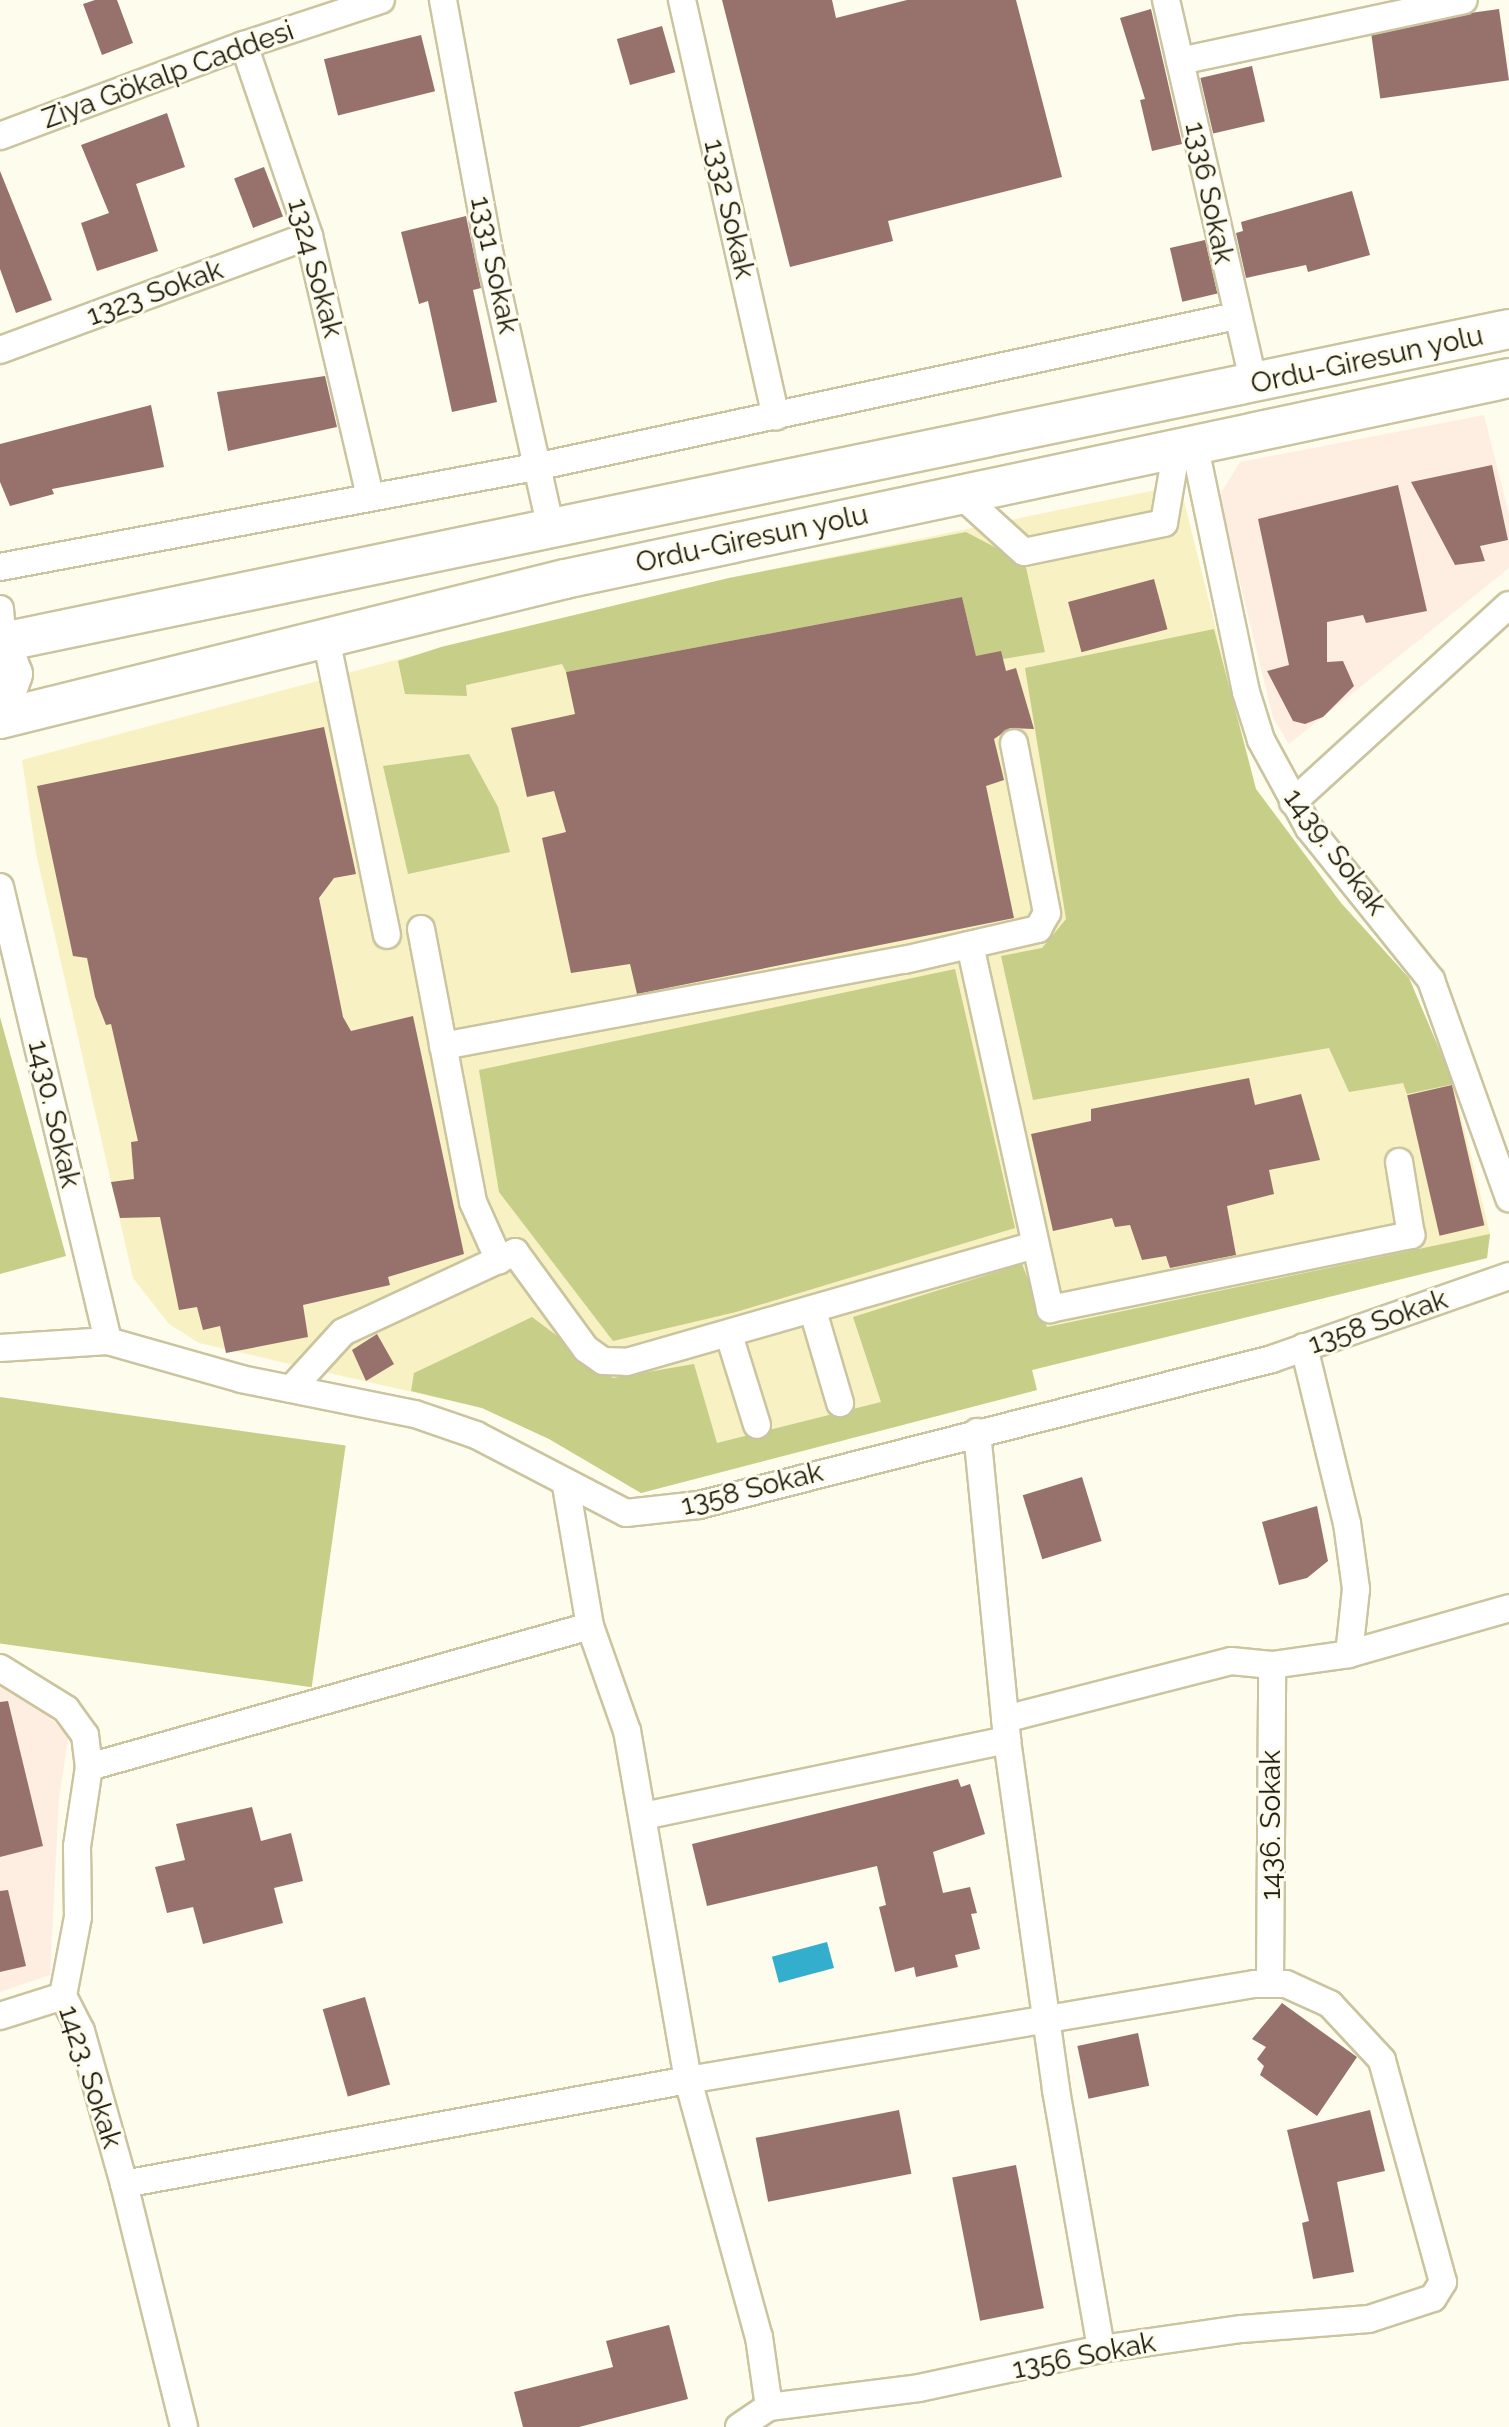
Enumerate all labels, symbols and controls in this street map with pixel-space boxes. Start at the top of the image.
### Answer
street label: Ziya Gökalp Caddesi [38,14,298,136]
street label: 1336 Sokak [1178,119,1240,267]
street label: 1332 Sokak [697,136,761,282]
street label: 1331 Sokak [463,193,525,337]
street label: 1324 Sokak [280,195,350,341]
street label: 1323 Sokak [82,253,228,333]
street label: Ordu-Giresun yolu [1247,319,1487,401]
street label: Ordu-Giresun yolu [632,498,872,580]
street label: 1439. Sokak [1277,782,1393,922]
street label: 1430. Sokak [21,1037,87,1191]
street label: 1358 Sokak [1304,1283,1452,1361]
street label: 1358 Sokak [678,1455,826,1523]
street label: 1436. Sokak [1254,1750,1288,1900]
street label: 1423. Sokak [51,2002,129,2152]
street label: 1356 Sokak [1010,2326,1158,2386]

